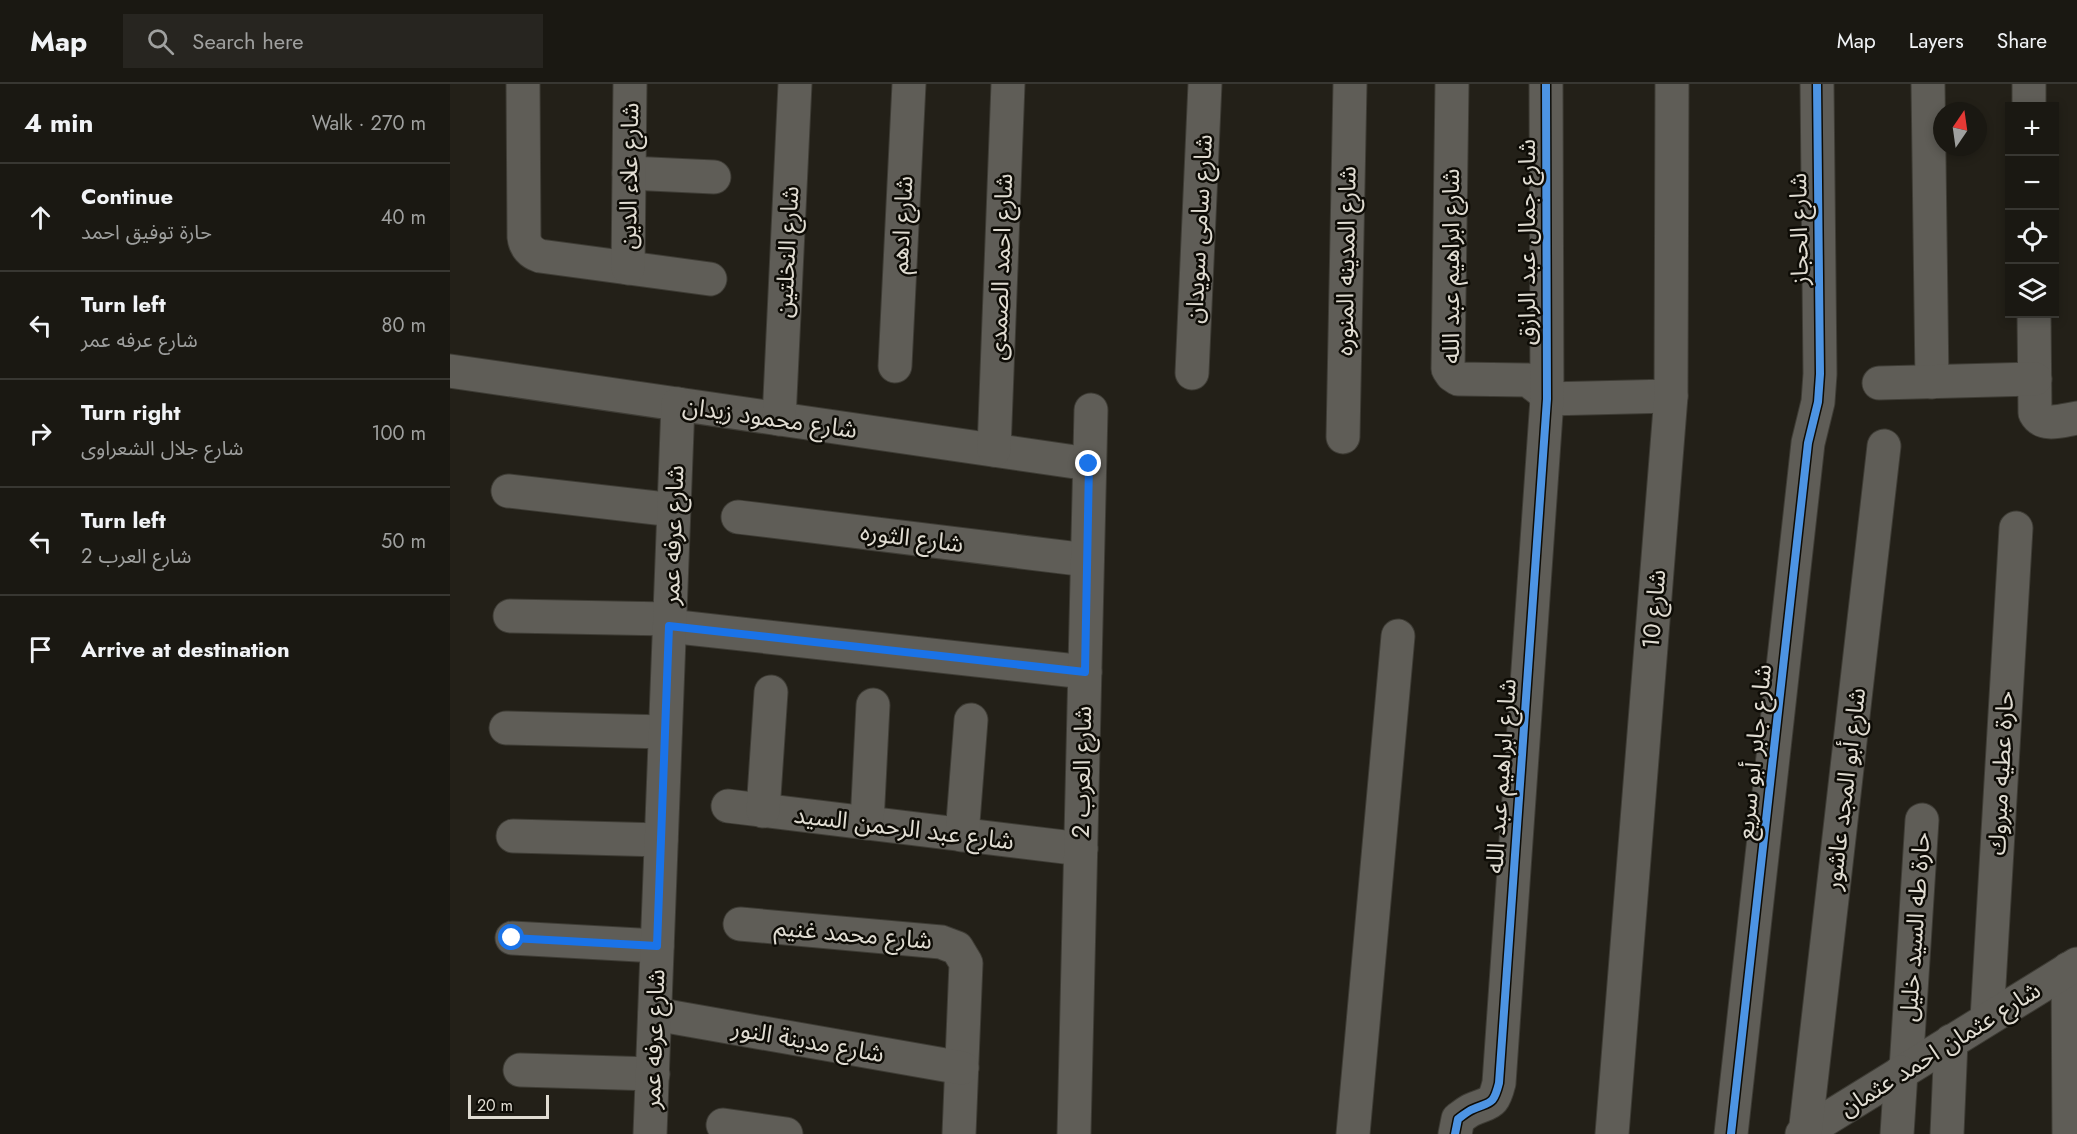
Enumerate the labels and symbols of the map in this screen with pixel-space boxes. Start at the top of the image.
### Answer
street label: شارع علاء الدين [610,102,647,250]
north arrow [1933,102,1987,156]
street label: شارع سامى سويدان [1176,133,1221,325]
street label: شارع جمال عبد الرازق [1509,139,1544,345]
street label: شارع المدينه المنوره [1326,166,1365,356]
street label: شارع ابراهيم عبد الله [1433,168,1468,364]
street label: شارع احمد الصمدى [980,173,1021,361]
street label: شارع الحجاز [1780,173,1817,286]
street label: شارع ادهم [881,175,922,275]
street label: شارع النخلتين [766,185,807,319]
street label: شارع محمود زيدان [681,388,860,447]
route end [1075,450,1101,476]
street label: شارع عرفه عمر [653,464,692,606]
street label: شارع الثوره [858,514,966,561]
street label: شارع 10 [1633,568,1674,650]
street label: شارع جابر أبو سريع [1727,662,1780,841]
street label: شارع ابراهيم عبد الله [1476,677,1525,875]
street label: شارع أبو المجد عاشور [1815,686,1874,893]
street label: حارة عطيه مبروك [1979,690,2022,856]
street label: شارع العرب 2 [1063,705,1100,839]
street label: شارع عبد الرحمن السيد [792,797,1016,858]
street label: حارة طه السيد خليل [1890,831,1939,1023]
street label: شارع محمد غنيم [773,909,933,958]
route start [498,924,524,950]
street label: شارع عرفه عمر [634,968,673,1110]
street label: شارع عثمان احمد عثمان [1832,972,2047,1125]
street label: شارع مدينة النور [728,1010,887,1071]
scale bar [468,1092,549,1120]

